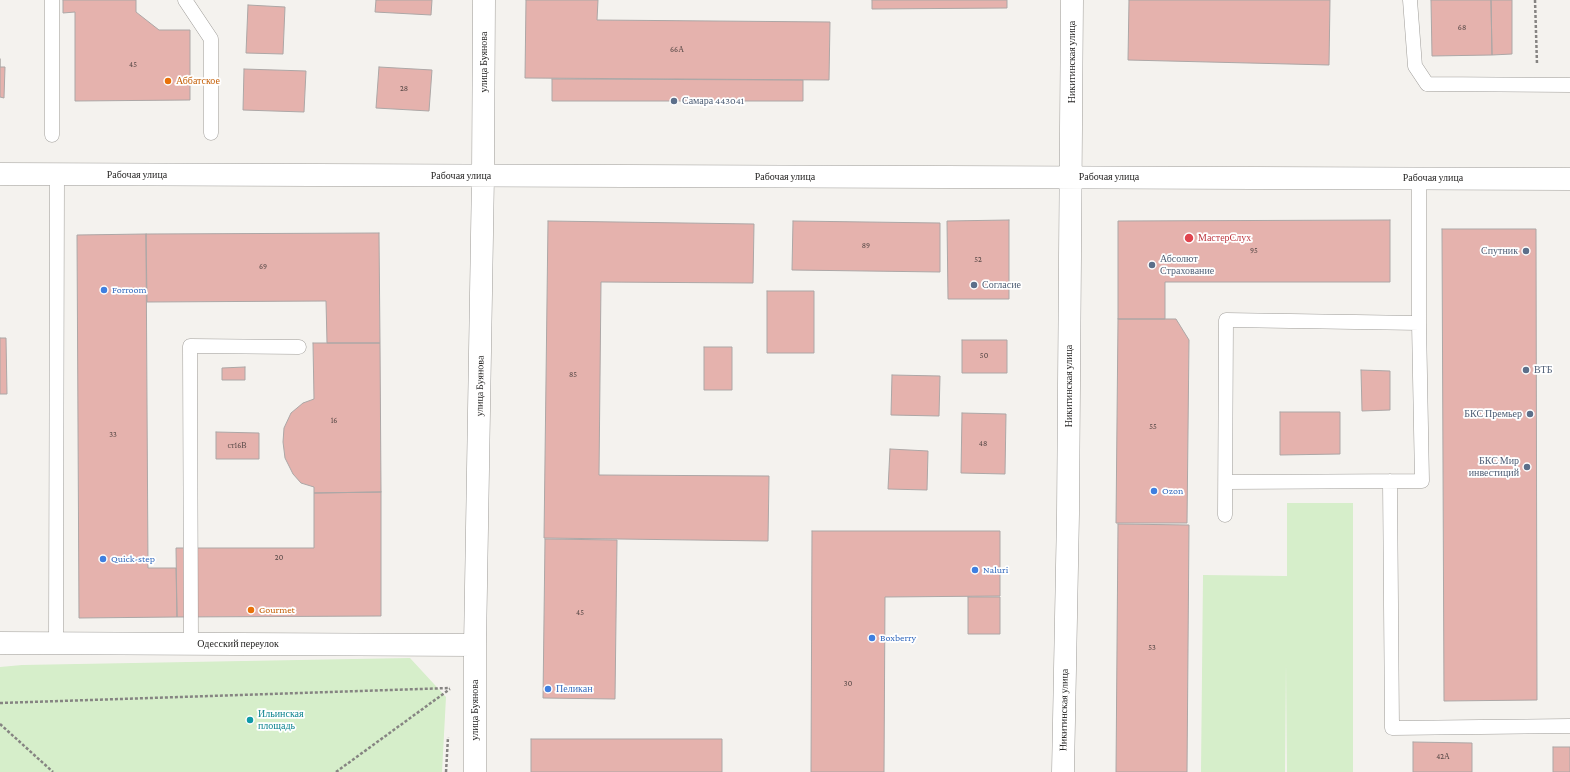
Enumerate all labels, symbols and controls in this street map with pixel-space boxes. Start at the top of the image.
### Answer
street label: Никитинская улица [1066,21,1078,103]
house number: 68 [1458,23,1466,33]
street label: улица Буянова [478,32,490,92]
house number: 66А [670,45,684,55]
house number: 45 [129,60,137,70]
place label: Аббатское [176,75,220,87]
marker: Аббатское [163,76,173,86]
house number: 28 [400,84,408,94]
place label: Самара 443041 [682,95,744,107]
marker: Самара 443041 [669,96,679,106]
street label: Рабочая улица [107,169,167,181]
street label: Рабочая улица [431,170,491,182]
street label: Рабочая улица [755,171,815,183]
street label: Рабочая улица [1079,171,1139,183]
street label: Рабочая улица [1403,172,1463,184]
marker: МастерСлух [1183,232,1195,244]
place label: МастерСлух [1198,232,1251,244]
house number: 89 [862,241,870,251]
place label: Спутник [1481,245,1518,257]
house number: 95 [1250,246,1258,256]
marker: Спутник [1521,246,1531,256]
place label: Абсолют Страхование [1160,253,1214,276]
house number: 52 [974,255,982,265]
marker: Абсолют Страхование [1147,260,1157,270]
house number: 69 [259,262,267,272]
place label: Согласие [982,279,1021,291]
marker: Согласие [969,280,979,290]
place label: Forroom [112,284,147,296]
marker: Forroom [99,285,109,295]
street label: Никитинская улица [1063,345,1075,427]
house number: 50 [980,351,988,361]
street label: улица Буянова [473,356,487,416]
place label: ВТБ [1534,364,1552,376]
marker: ВТБ [1521,365,1531,375]
house number: 85 [569,370,577,380]
place label: БКС Премьер [1464,408,1522,420]
marker: БКС Премьер [1525,409,1535,419]
house number: 16 [331,416,337,426]
house number: 55 [1149,422,1157,432]
house number: 33 [109,430,117,440]
house number: 48 [979,439,987,449]
house number: ст16В [227,441,247,451]
place label: БКС Мир инвестиций [1469,455,1519,478]
marker: БКС Мир инвестиций [1522,462,1532,472]
place label: Ozon [1162,485,1183,497]
marker: Ozon [1149,486,1159,496]
place label: Quick-step [111,553,155,565]
house number: 20 [275,553,283,563]
marker: Quick-step [98,554,108,564]
place label: Naluri [983,564,1008,576]
marker: Naluri [970,565,980,575]
place label: Gourmet [259,604,295,616]
marker: Gourmet [246,605,256,615]
house number: 45 [576,608,584,618]
place label: Boxberry [880,632,916,644]
marker: Boxberry [867,633,877,643]
street label: Одесский переулок [197,638,279,650]
house number: 53 [1148,643,1156,653]
street label: Никитинская улица [1057,669,1071,751]
house number: 30 [844,679,852,689]
street label: улица Буянова [469,680,481,740]
place label: Пеликан [556,683,592,695]
marker: Пеликан [543,684,553,694]
place label: Ильинская площадь [258,708,304,732]
marker: Ильинская площадь [245,715,255,725]
house number: 42А [1436,752,1450,762]

